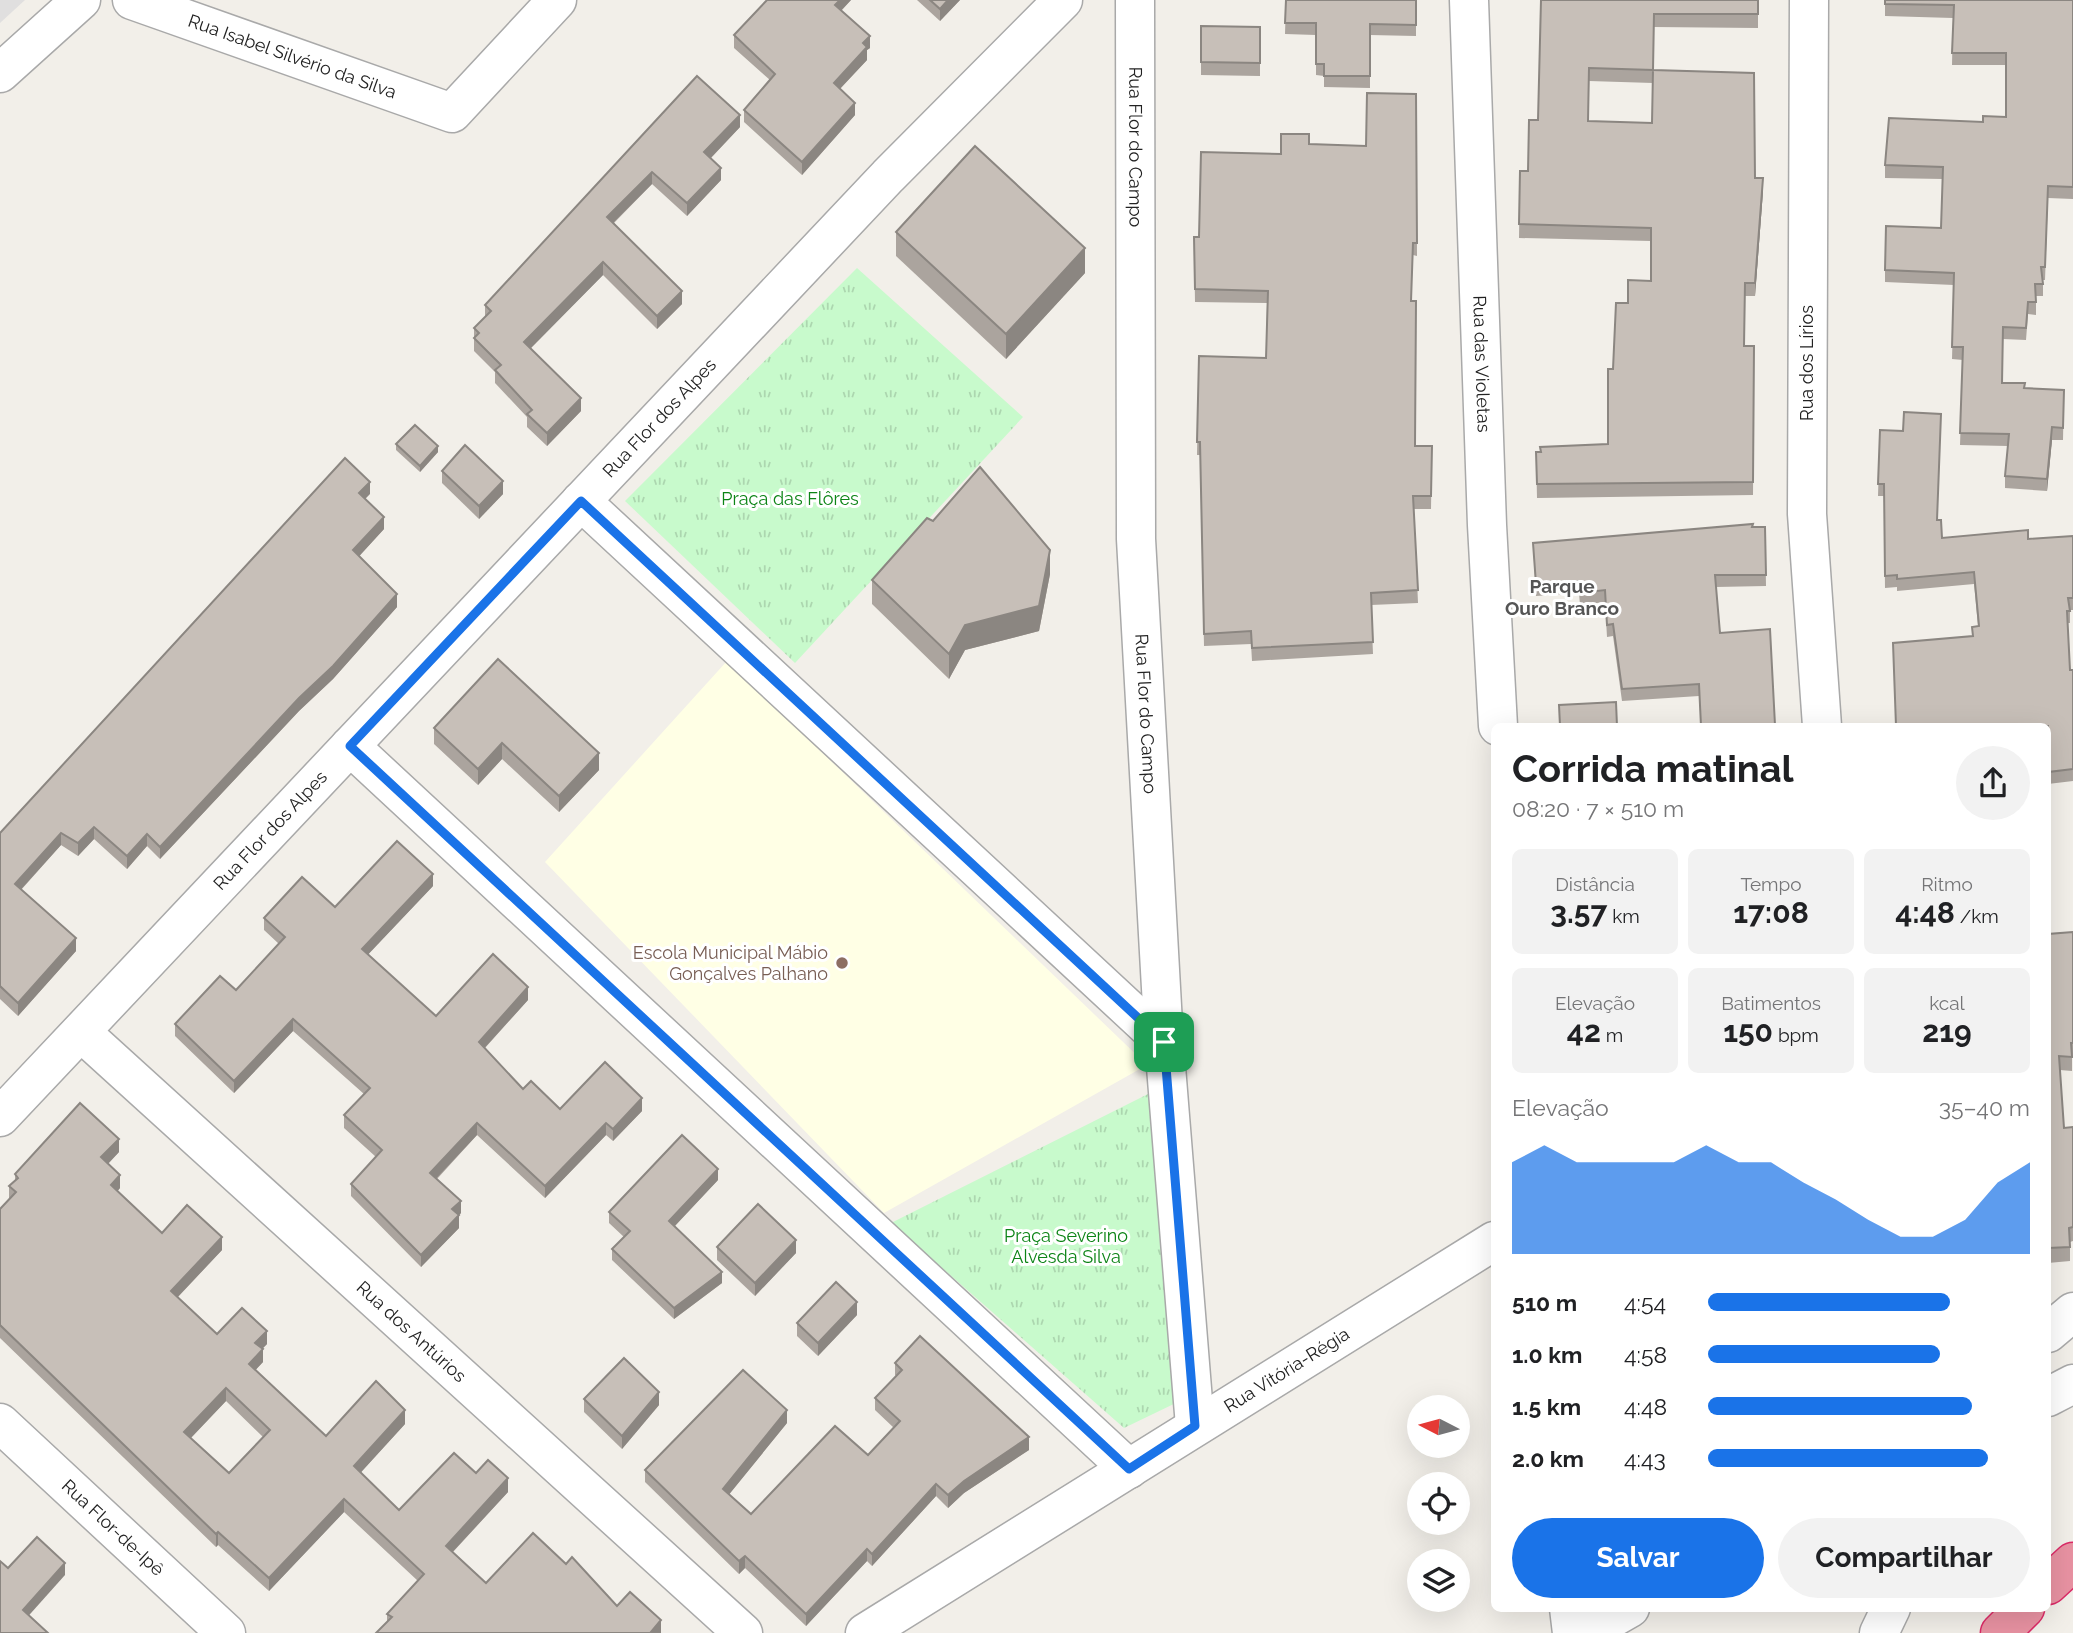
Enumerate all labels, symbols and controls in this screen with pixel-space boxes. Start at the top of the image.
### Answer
street label: Rua Isabel Silvério da Silva [186,10,399,103]
street label: Rua Flor do Campo [1125,67,1146,228]
street label: Rua das Violetas [1469,295,1495,433]
street label: Rua dos Lírios [1796,305,1817,421]
street label: Rua Flor dos Alpes [598,354,720,482]
park label: Praça das Flôres [721,488,859,509]
district label: Parque Ouro Branco [1505,575,1619,619]
street label: Rua Flor do Campo [1131,633,1161,795]
text: Corrida matinal [1512,746,1794,791]
button: share [1956,746,2030,820]
street label: Rua Flor dos Alpes [209,766,331,894]
text: 08:20 · 7 × 510 m [1512,795,1684,822]
text: Distância [1555,873,1635,895]
text: Tempo [1740,873,1802,895]
text: Ritmo [1921,873,1973,895]
text: 3.57 [1550,895,1607,930]
text: 17:08 [1733,895,1809,930]
text: 4:48 [1895,895,1955,930]
text: km [1607,905,1640,927]
text: /km [1955,905,1999,927]
place label: Escola Municipal Mábio Gonçalves Palhano [633,942,828,984]
marker: Escola Municipal Mábio Gonçalves Palhano [834,955,850,971]
text: Elevação [1555,992,1635,1014]
text: Batimentos [1721,992,1821,1014]
text: kcal [1929,992,1965,1014]
pin [1134,1012,1194,1072]
text: 42 [1567,1014,1601,1049]
text: 150 [1723,1014,1773,1049]
text: 219 [1922,1014,1972,1049]
icon: arrive [1145,1023,1183,1061]
text: m [1601,1024,1623,1046]
text: bpm [1773,1024,1819,1046]
text: Elevação [1512,1094,1609,1121]
text: 35–40 m [1939,1094,2030,1121]
park label: Praça Severino Alvesda Silva [1004,1225,1128,1267]
street label: Rua dos Antúrios [353,1276,471,1387]
text: 510 m [1512,1289,1577,1316]
text: 4:54 [1624,1289,1666,1316]
street label: Rua Vitória-Régia [1220,1323,1353,1417]
text: 1.0 km [1512,1341,1582,1368]
text: 4:58 [1624,1341,1667,1368]
text: 1.5 km [1512,1393,1581,1420]
text: 4:48 [1624,1393,1667,1420]
north arrow [1407,1395,1470,1458]
map controls [1407,1395,1470,1612]
text: 2.0 km [1512,1445,1584,1472]
text: 4:43 [1624,1445,1666,1472]
button: locate [1407,1472,1470,1535]
street label: Rua Flor-de-Ipê [58,1475,169,1580]
button: Salvar [1512,1518,1764,1598]
button: Compartilhar [1778,1518,2030,1598]
button: layers [1407,1549,1470,1612]

